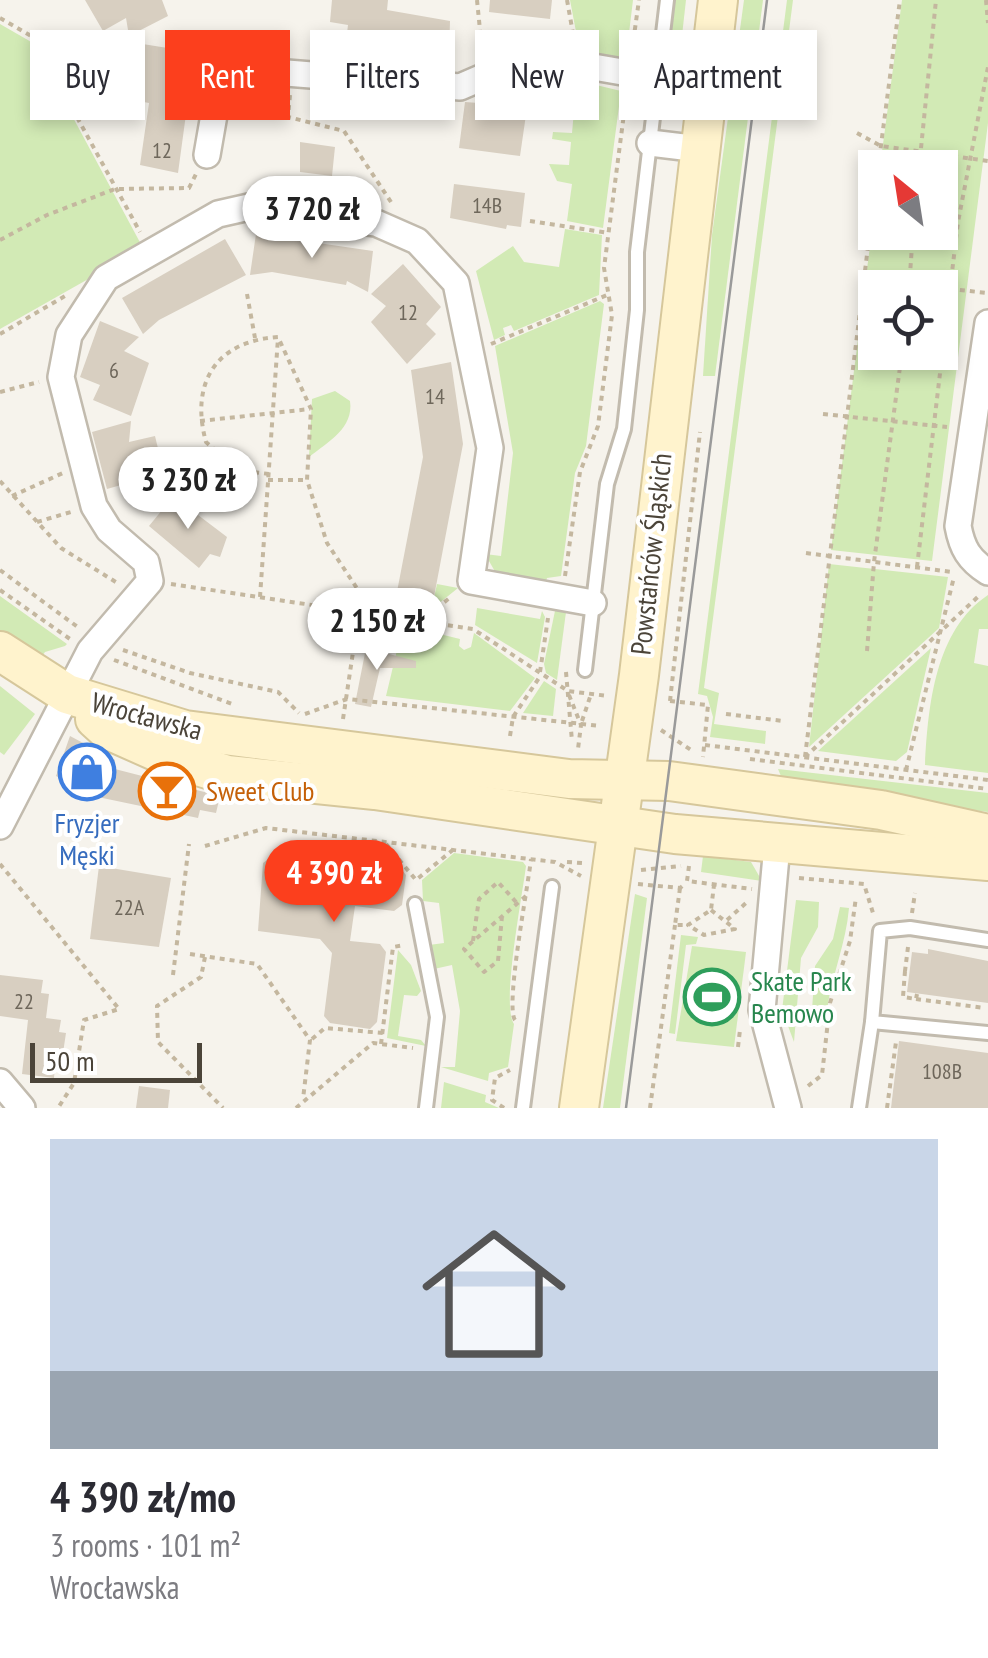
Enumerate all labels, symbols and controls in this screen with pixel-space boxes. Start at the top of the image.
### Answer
chip: Buy [30,30,145,120]
chip: Rent [165,30,290,120]
chip: Filters [310,30,455,120]
chip: New [475,30,599,120]
chip: Apartment [619,30,817,120]
house number: 12 [152,136,172,164]
north arrow [858,150,958,250]
map controls [858,150,958,370]
pin: 3 720 zł [209,176,415,261]
text: 3 720 zł [264,187,360,229]
house number: 14B [472,191,502,219]
button: locate [858,270,958,370]
house number: 12 [398,298,418,326]
house number: 6 [109,356,119,384]
house number: 14 [425,382,445,410]
pin: 3 230 zł [85,447,291,532]
street label: Powstańców Śląskich [622,451,679,657]
text: 3 230 zł [140,458,236,500]
pin: 2 150 zł [274,588,480,673]
text: 2 150 zł [329,599,425,641]
street label: Wrocławska [88,683,207,748]
shop icon: Fryzjer Męski [57,742,117,802]
bar icon: Sweet Club [137,761,197,821]
place label: Sweet Club [206,772,314,809]
place label: Fryzjer Męski [55,804,120,873]
pin: 4 390 zł [231,840,437,925]
text: 4 390 zł [286,851,382,893]
house number: 22A [114,893,145,921]
place label: Skate Park Bemowo [751,962,852,1031]
sports icon: Skate Park Bemowo [682,967,742,1027]
house number: 22 [14,987,34,1015]
scale bar [30,1038,202,1082]
text: 50 m [45,1042,94,1079]
house number: 108B [922,1057,962,1085]
icon: home [404,1204,584,1384]
text: 4 390 zł/mo [50,1469,236,1524]
text: 3 rooms · 101 m² [50,1524,241,1566]
text: Wrocławska [50,1566,180,1608]

